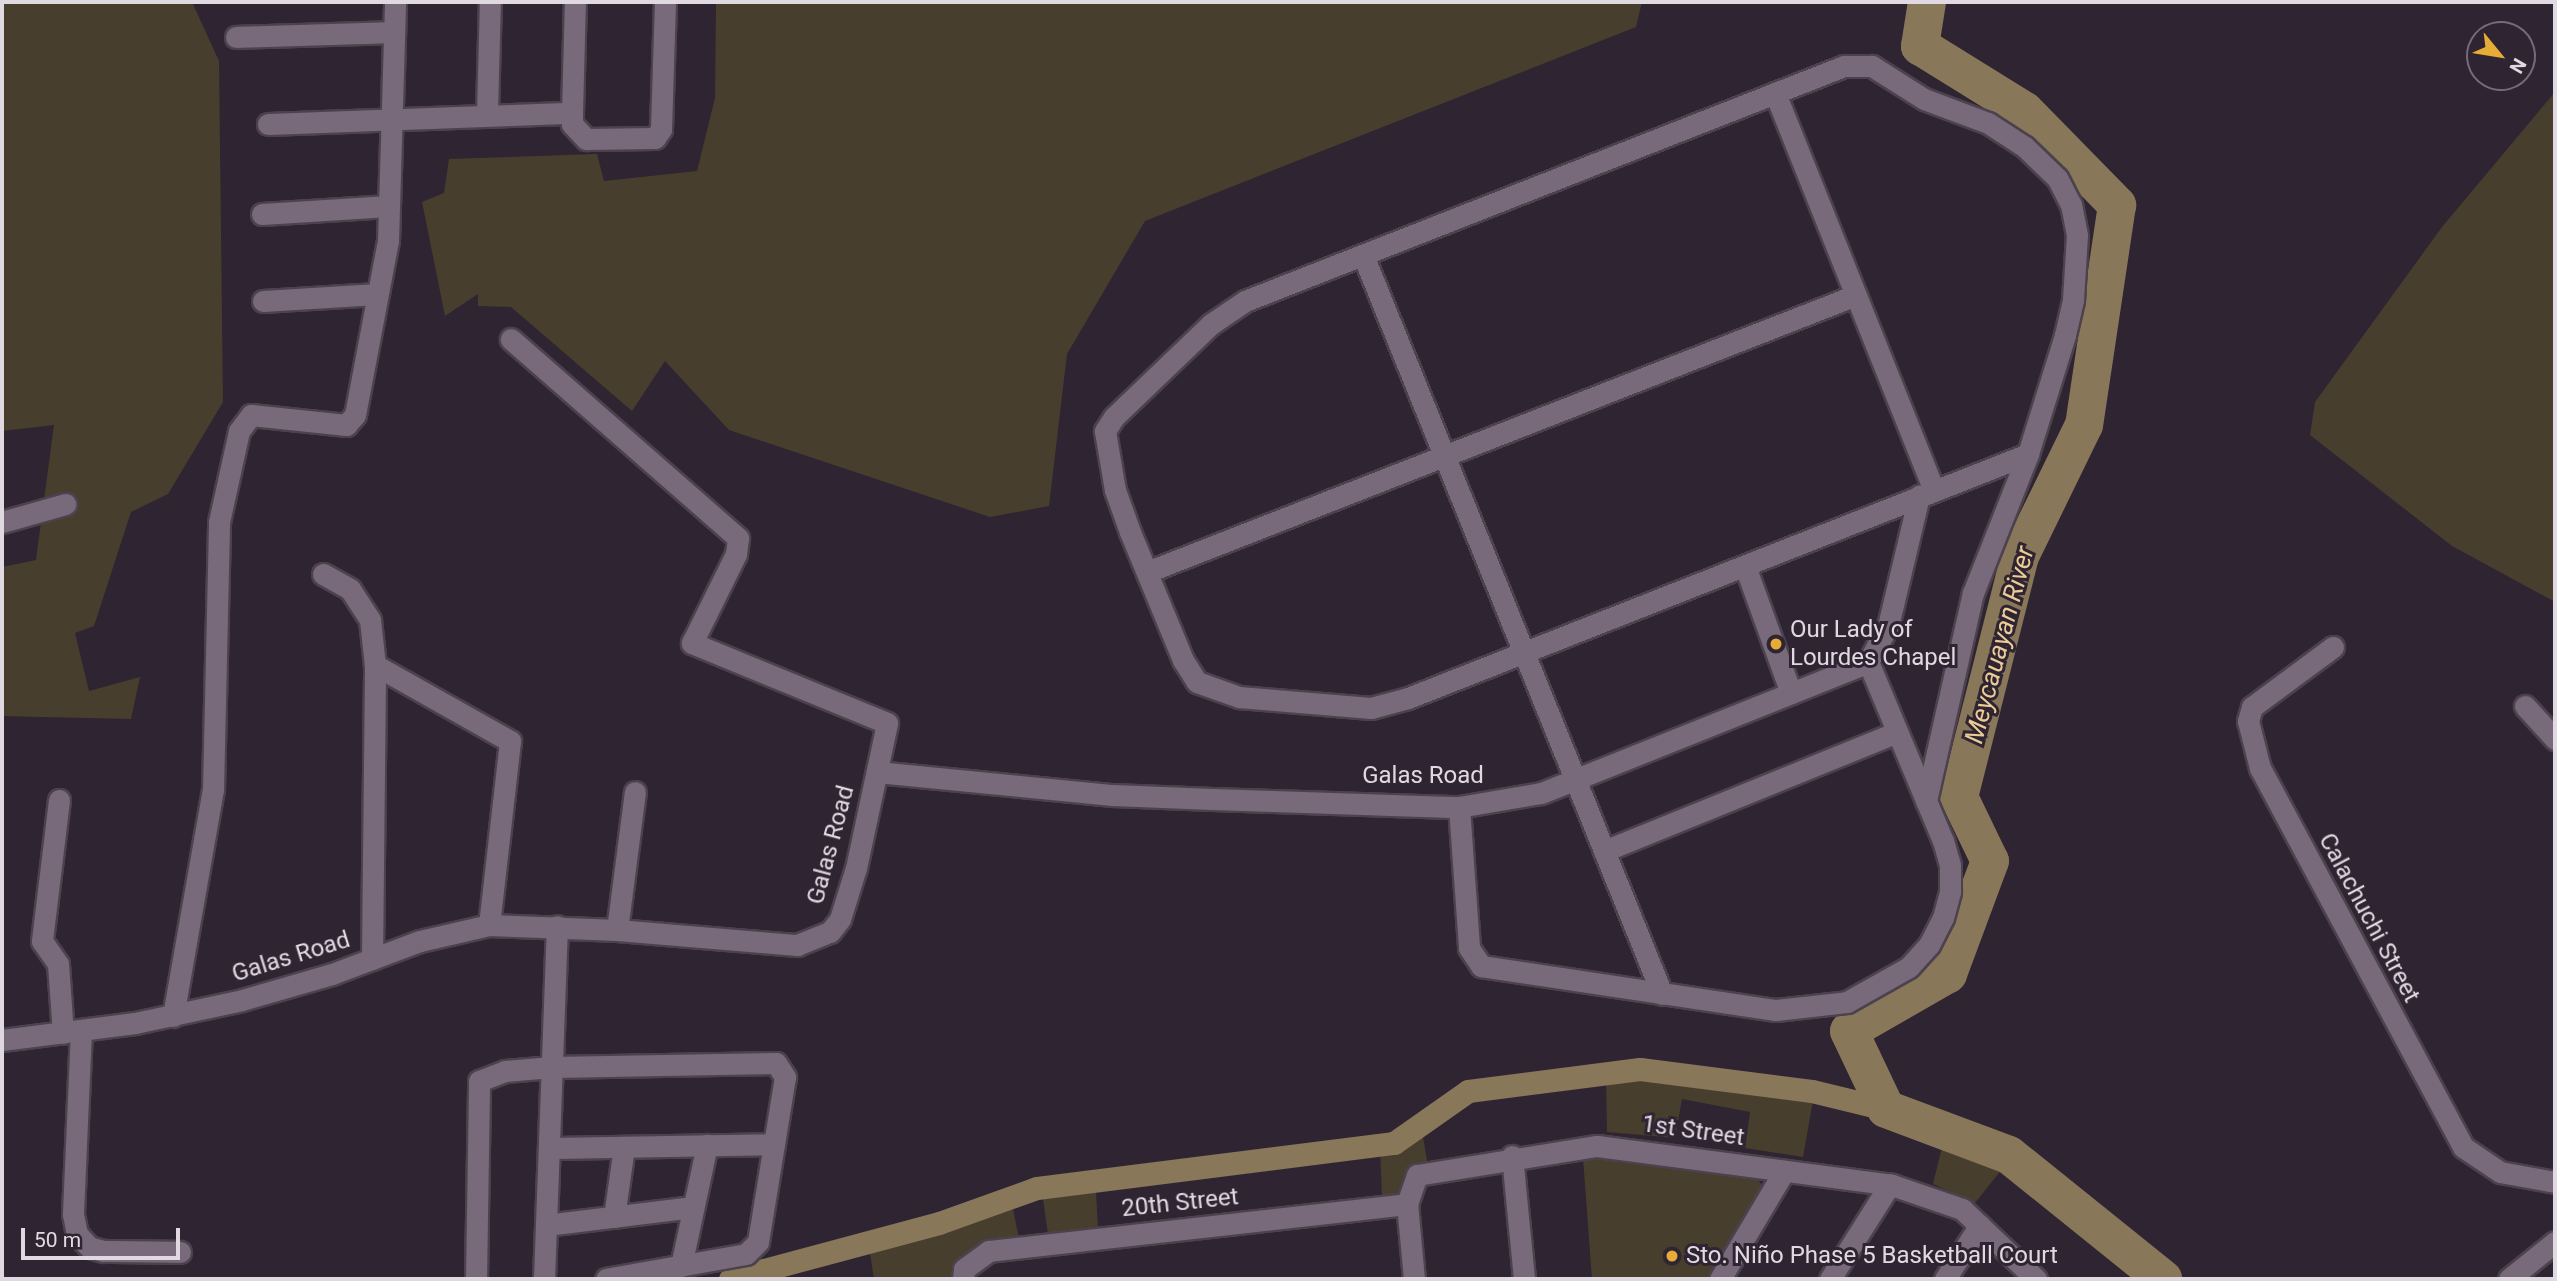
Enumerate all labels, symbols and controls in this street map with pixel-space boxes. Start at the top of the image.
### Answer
north arrow [2466,21,2536,91]
text: N [2505,54,2531,77]
water label: Meycauayan River [1959,543,2041,747]
place label: Our Lady of Lourdes Chapel [1790,616,1956,672]
marker: Our Lady of Lourdes Chapel [1768,636,1784,652]
street label: Galas Road [1362,762,1484,790]
street label: Galas Road [801,782,861,908]
street label: Calachuchi Street [2312,828,2426,1008]
street label: Galas Road [229,925,353,989]
street label: 1st Street [1640,1110,1746,1152]
street label: 20th Street [1120,1183,1240,1223]
scale bar [24,1214,184,1258]
text: 50 m [34,1228,81,1252]
place label: Sto. Niño Phase 5 Basketball Court [1686,1242,2058,1270]
marker: Sto. Niño Phase 5 Basketball Court [1664,1248,1680,1264]

